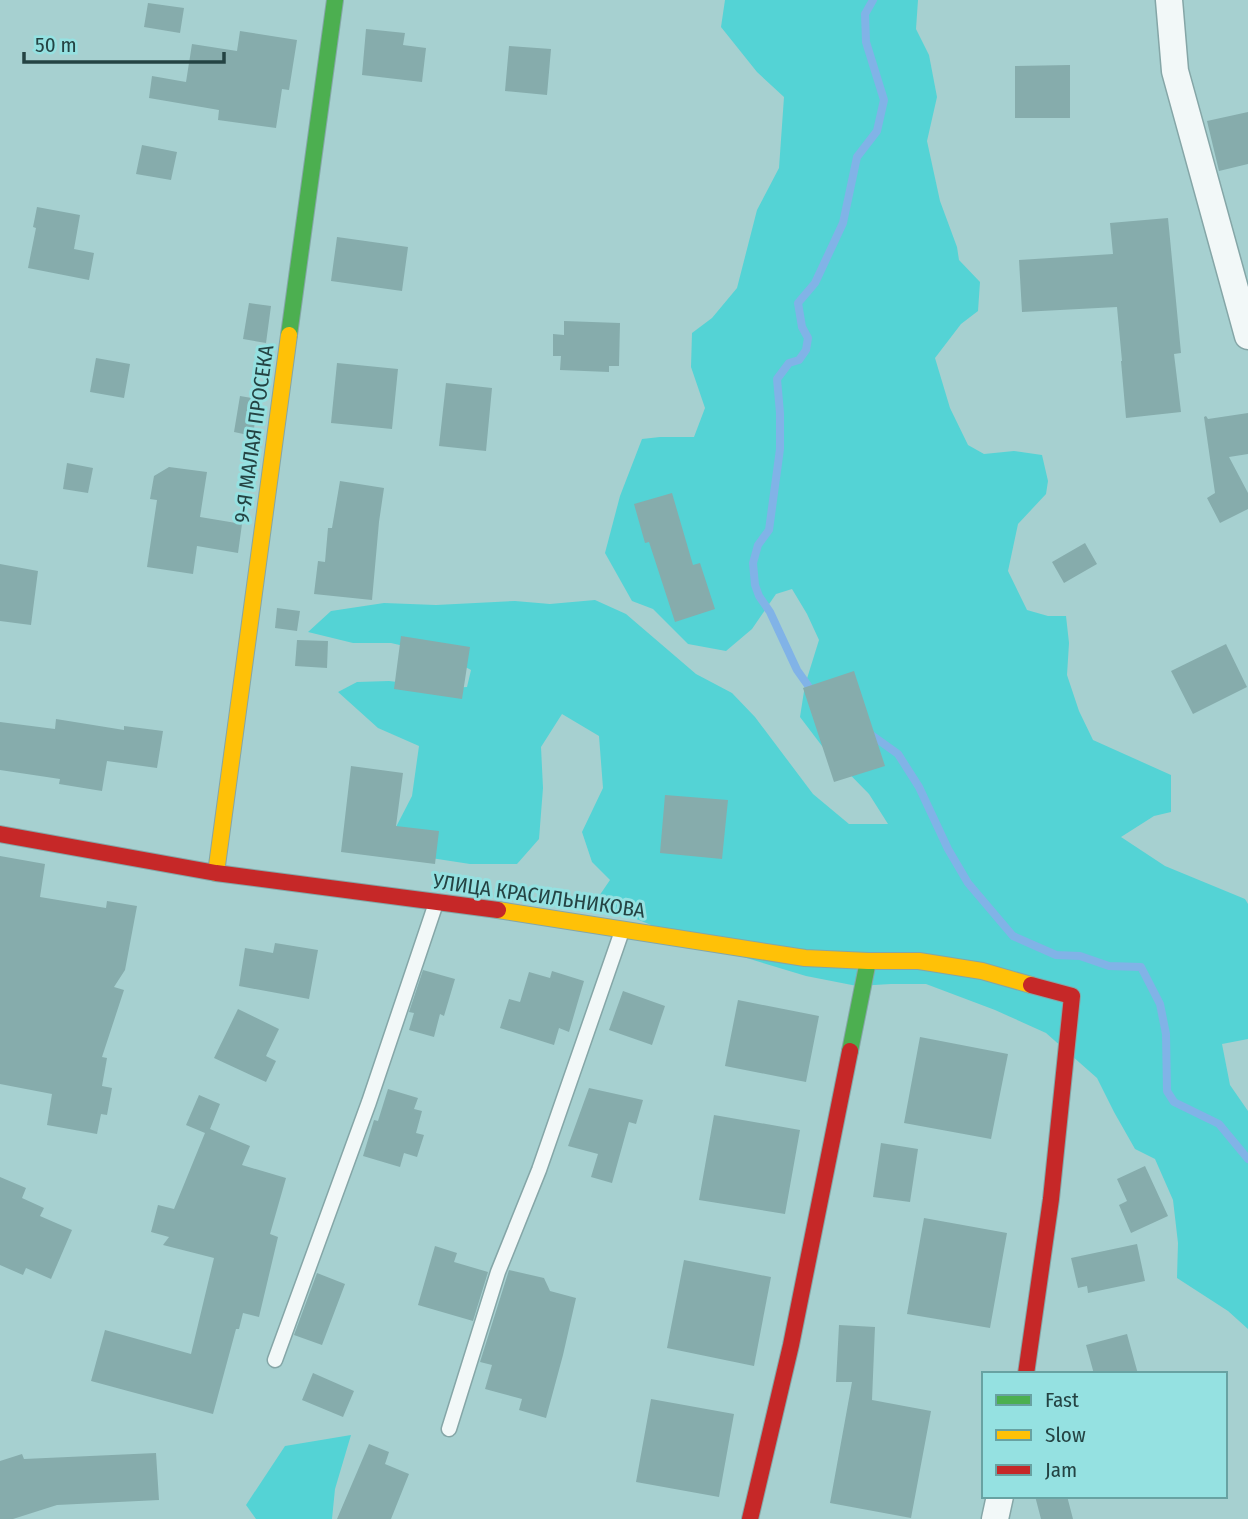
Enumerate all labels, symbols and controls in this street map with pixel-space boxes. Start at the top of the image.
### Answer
scale bar [24,21,224,65]
text: 50 m [35,32,77,58]
street label: 9-Я МАЛАЯ ПРОСЕКА [229,343,279,525]
street label: УЛИЦА КРАСИЛЬНИКОВА [430,868,647,924]
legend [982,1372,1227,1498]
text: Fast [1045,1387,1079,1413]
text: Slow [1045,1422,1086,1448]
text: Jam [1045,1457,1077,1483]

